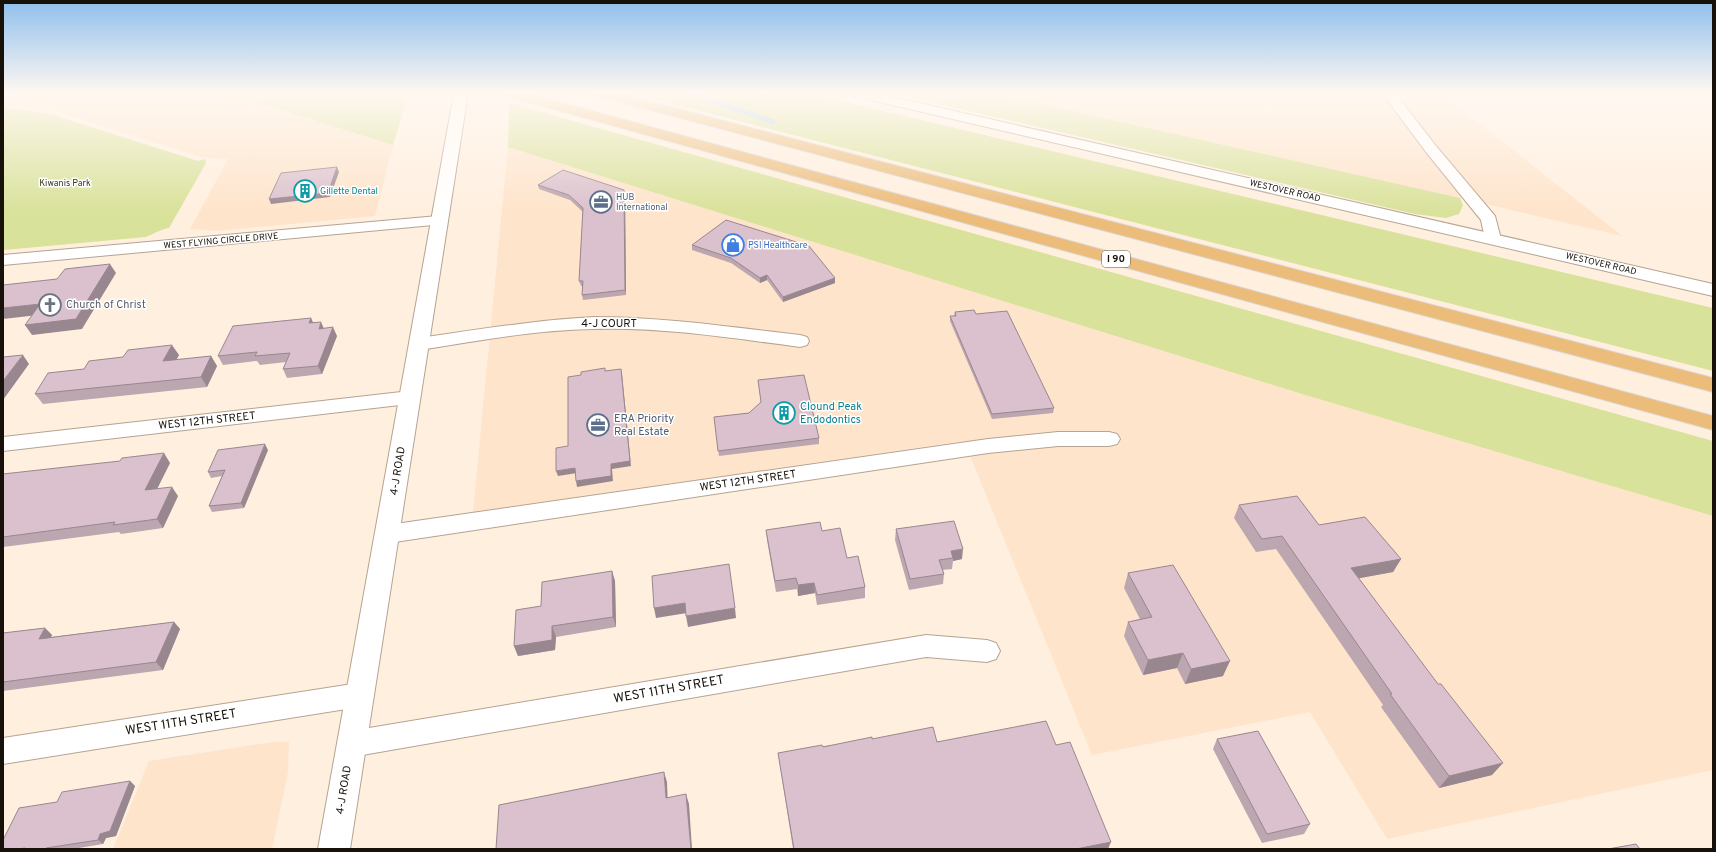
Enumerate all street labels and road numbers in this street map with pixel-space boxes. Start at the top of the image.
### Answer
street label: WESTOVER ROAD [1249,178,1321,204]
street label: WEST FLYING CIRCLE DRIVE [163,230,279,252]
road number: I 90 [1102,251,1130,267]
street label: WESTOVER ROAD [1565,251,1637,277]
street label: 4-J COURT [581,317,637,331]
street label: WEST 12TH STREET [158,409,256,433]
street label: 4-J ROAD [387,446,409,496]
street label: WEST 12TH STREET [699,467,797,495]
street label: WEST 11TH STREET [612,672,726,708]
street label: WEST 11TH STREET [124,706,238,740]
street label: 4-J ROAD [333,765,355,815]

